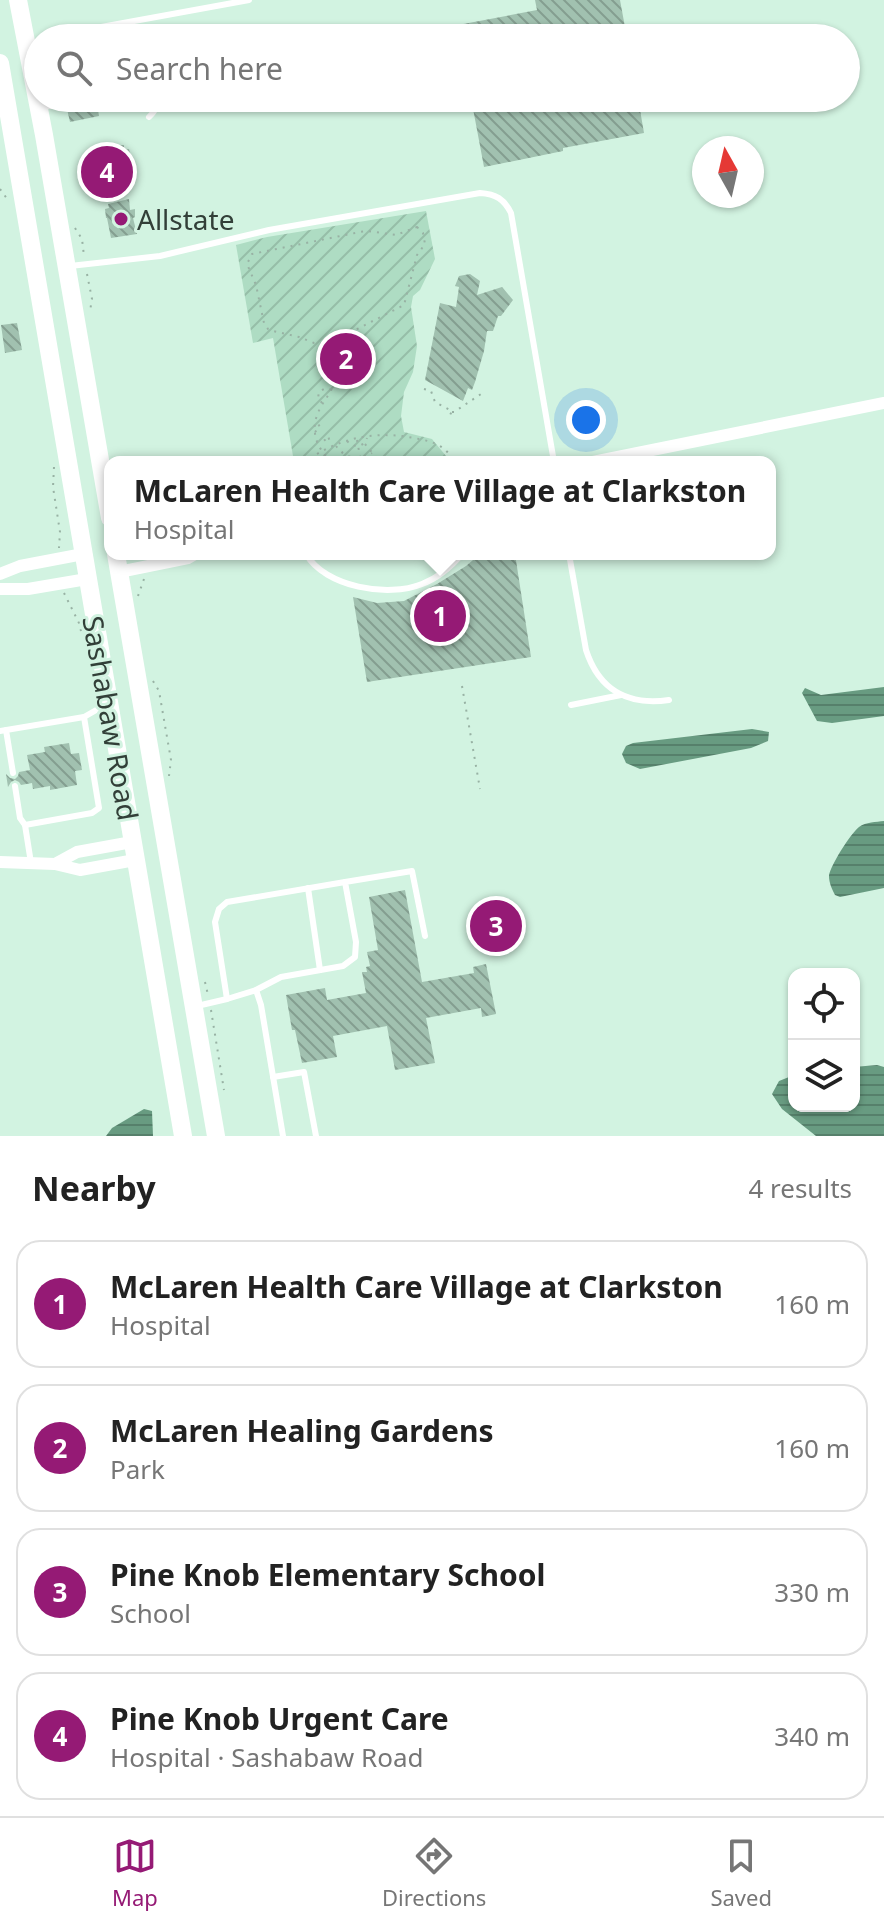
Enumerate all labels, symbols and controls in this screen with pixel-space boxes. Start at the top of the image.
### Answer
search box [24,24,860,112]
icon: search [52,46,96,90]
text: Search here [116,48,283,89]
north arrow [692,136,764,208]
pin: 4 [81,142,133,202]
place label: Allstate [137,200,234,238]
marker: Allstate [112,210,130,228]
pin: 2 [320,329,372,389]
your location [566,400,606,440]
popup [104,456,776,560]
text: McLaren Health Care Village at Clarkston [134,470,746,511]
text: Hospital [134,511,234,547]
pin: 1 [414,586,466,646]
street label: Sashabaw Road [74,613,148,823]
pin: 3 [470,896,522,956]
map controls [788,968,860,1112]
button: locate [788,968,860,1040]
button: layers [788,1040,860,1112]
text: Nearby [32,1165,156,1211]
text: 4 results [748,1170,852,1206]
text: McLaren Health Care Village at Clarkston [110,1266,723,1307]
text: 1 [53,1286,67,1322]
text: 160 m [774,1286,850,1322]
text: Hospital [110,1307,211,1343]
text: McLaren Healing Gardens [110,1410,493,1451]
text: 2 [53,1430,67,1466]
text: 160 m [774,1430,850,1466]
text: Park [110,1451,165,1487]
text: Pine Knob Elementary School [110,1554,545,1595]
text: 3 [53,1574,67,1610]
text: 330 m [774,1574,850,1610]
text: School [110,1595,191,1631]
text: Pine Knob Urgent Care [110,1698,449,1739]
text: 4 [53,1718,67,1754]
text: 340 m [774,1718,850,1754]
text: Hospital · Sashabaw Road [110,1739,424,1775]
tab: Map [112,1834,158,1912]
tab: Directions [382,1834,486,1912]
tab: Saved [710,1834,772,1912]

